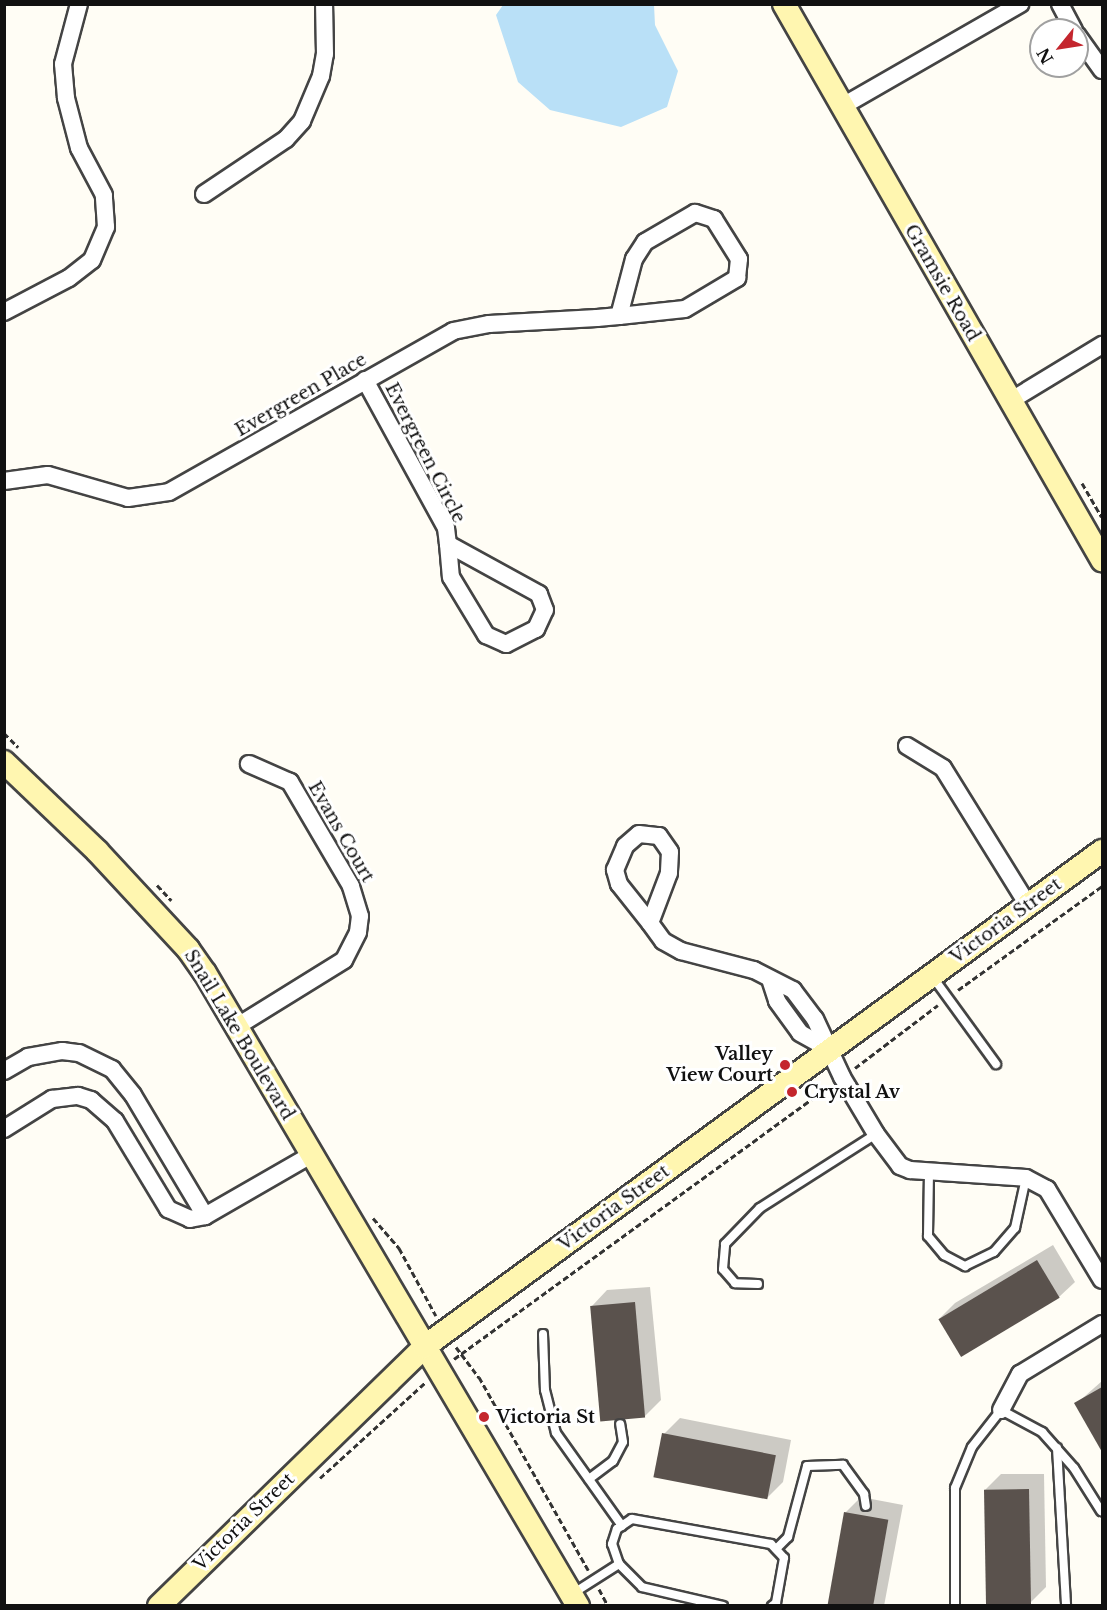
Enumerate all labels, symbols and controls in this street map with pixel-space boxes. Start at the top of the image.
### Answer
north arrow [1029,18,1089,78]
text: N [1033,44,1058,68]
street label: Gramsie Road [900,221,984,345]
street label: Evergreen Place [232,349,370,441]
street label: Evergreen Circle [380,379,470,527]
street label: Evans Court [303,778,379,886]
street label: Victoria Street [946,873,1066,969]
street label: Snail Lake Boulevard [180,946,298,1124]
place label: Valley View Court [666,1044,773,1086]
marker: Valley View Court [778,1058,792,1072]
place label: Crystal Av [804,1081,901,1103]
marker: Crystal Av [785,1085,799,1099]
street label: Victoria Street [554,1160,674,1256]
place label: Victoria St [496,1406,595,1428]
marker: Victoria St [477,1410,491,1424]
street label: Victoria Street [189,1468,299,1576]

